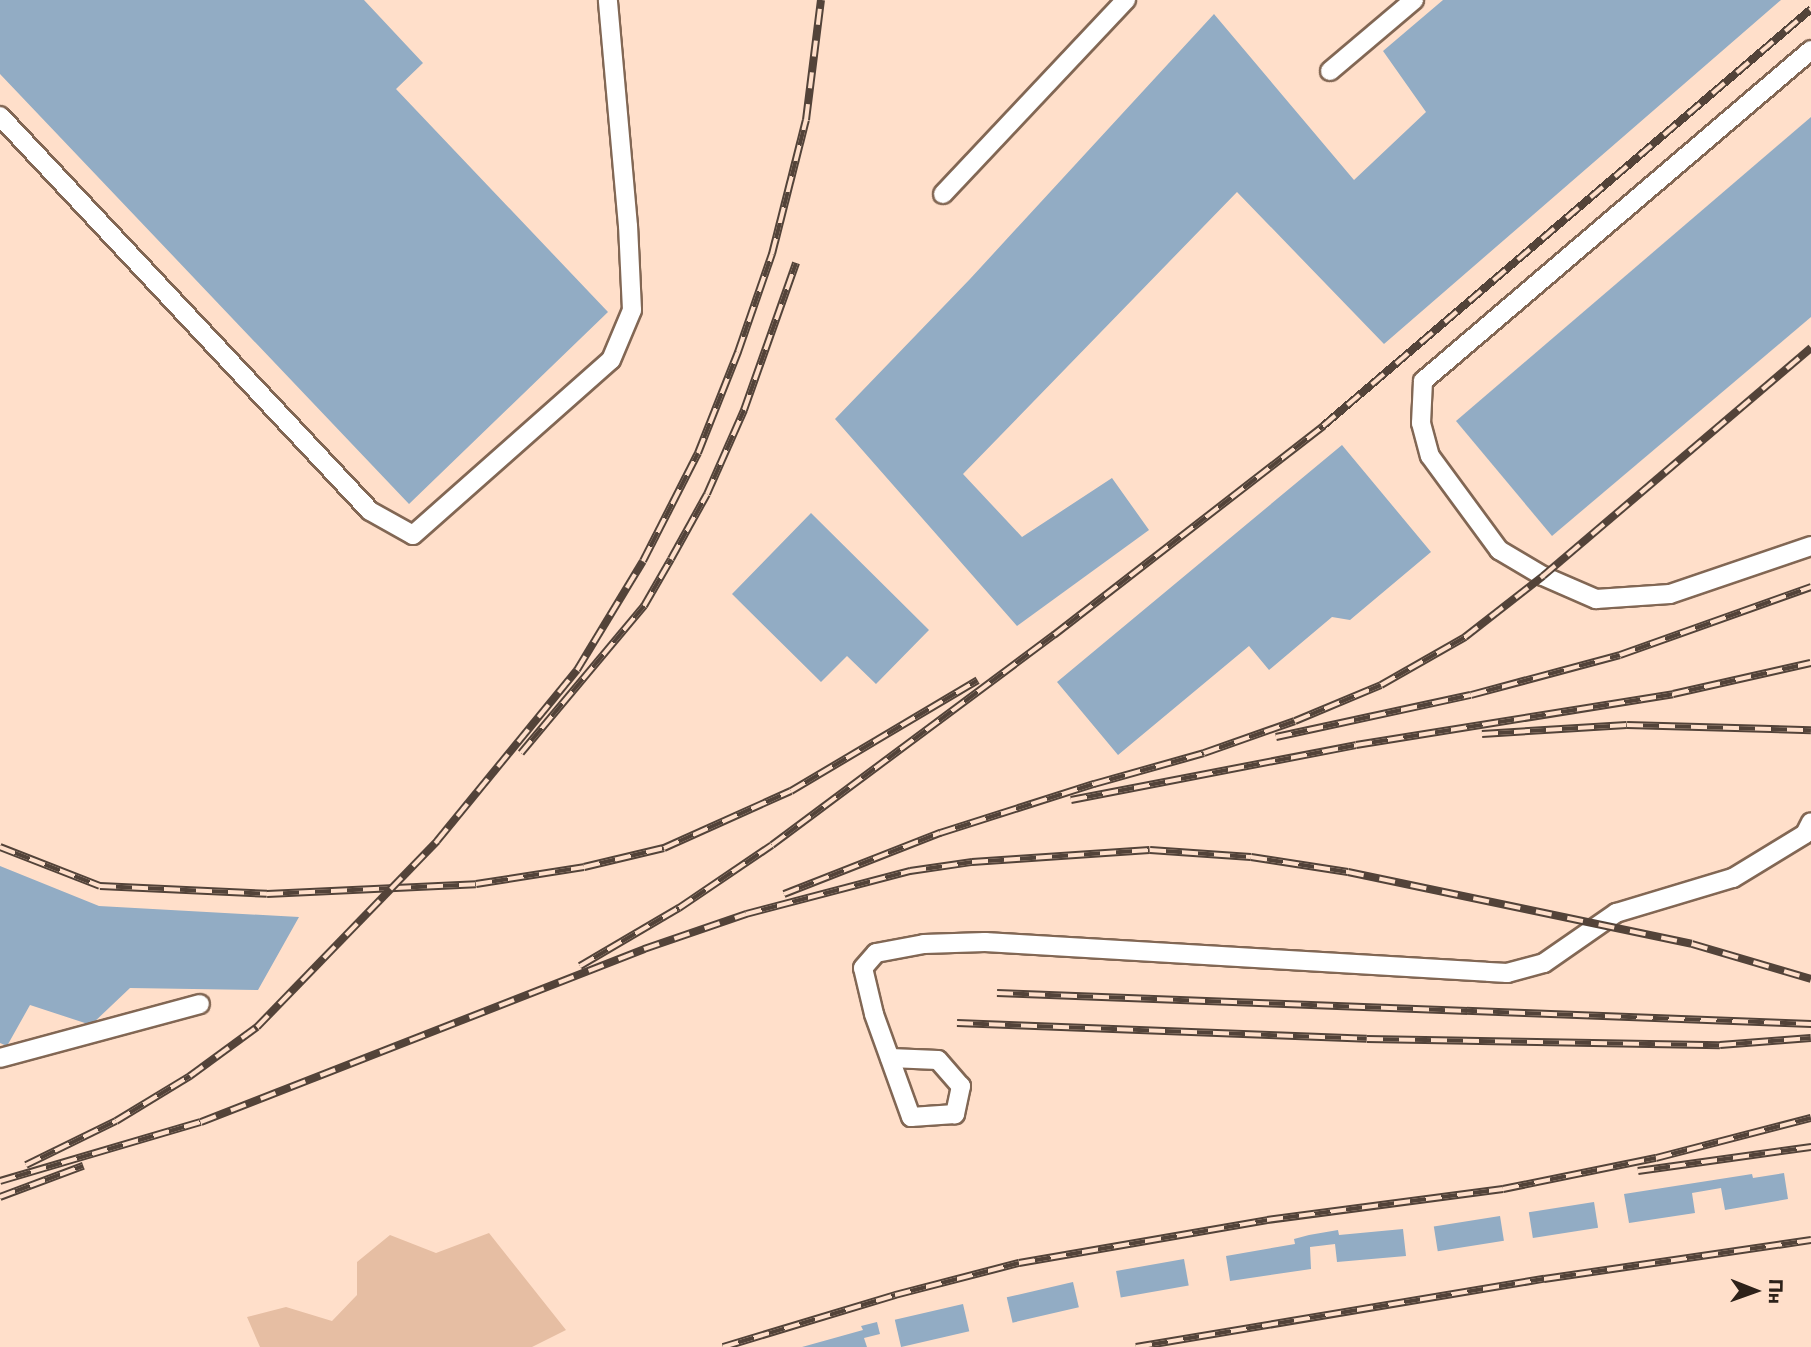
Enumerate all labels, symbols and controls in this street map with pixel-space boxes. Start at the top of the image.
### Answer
north arrow [1720,1256,1790,1326]
text: Пн [1765,1279,1788,1304]

